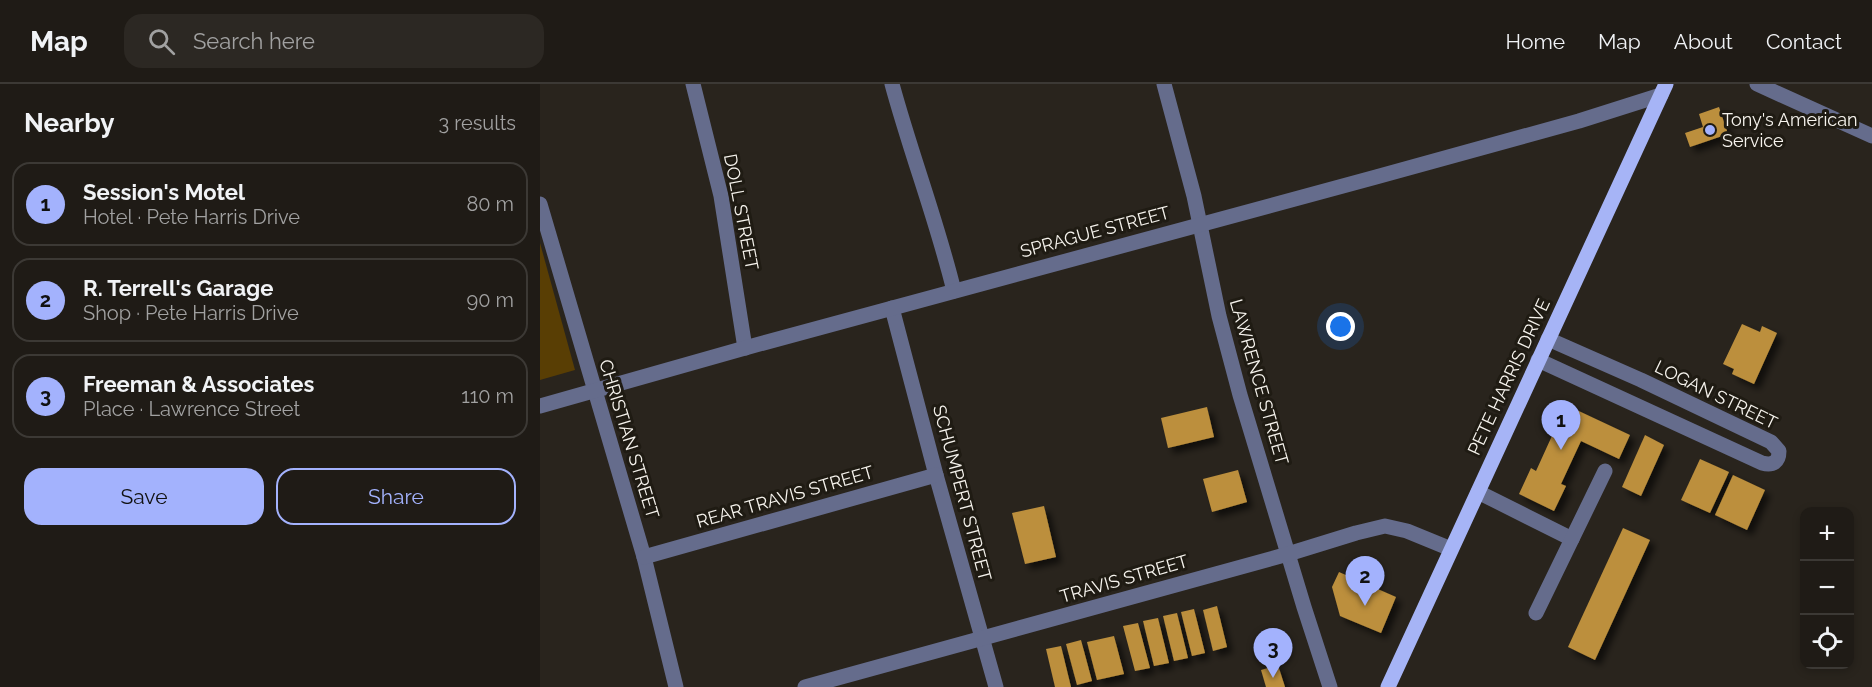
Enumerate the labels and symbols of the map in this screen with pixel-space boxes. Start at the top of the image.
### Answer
place label: Tony's American Service [1722,109,1858,151]
marker: Tony's American Service [1703,123,1717,137]
street label: DOLL STREET [720,152,763,272]
street label: SPRAGUE STREET [1018,201,1172,262]
street label: PETE HARRIS DRIVE [1463,295,1554,458]
street label: LAWRENCE STREET [1226,297,1293,467]
your location [1326,312,1355,341]
street label: LOGAN STREET [1652,356,1781,433]
street label: CHRISTIAN STREET [595,357,664,521]
pin: 1 [1542,400,1580,450]
street label: SCHUMPERT STREET [929,403,996,583]
street label: REAR TRAVIS STREET [694,461,876,532]
street label: TRAVIS STREET [1057,550,1190,607]
pin: 2 [1346,556,1384,606]
pin: 3 [1254,628,1292,678]

